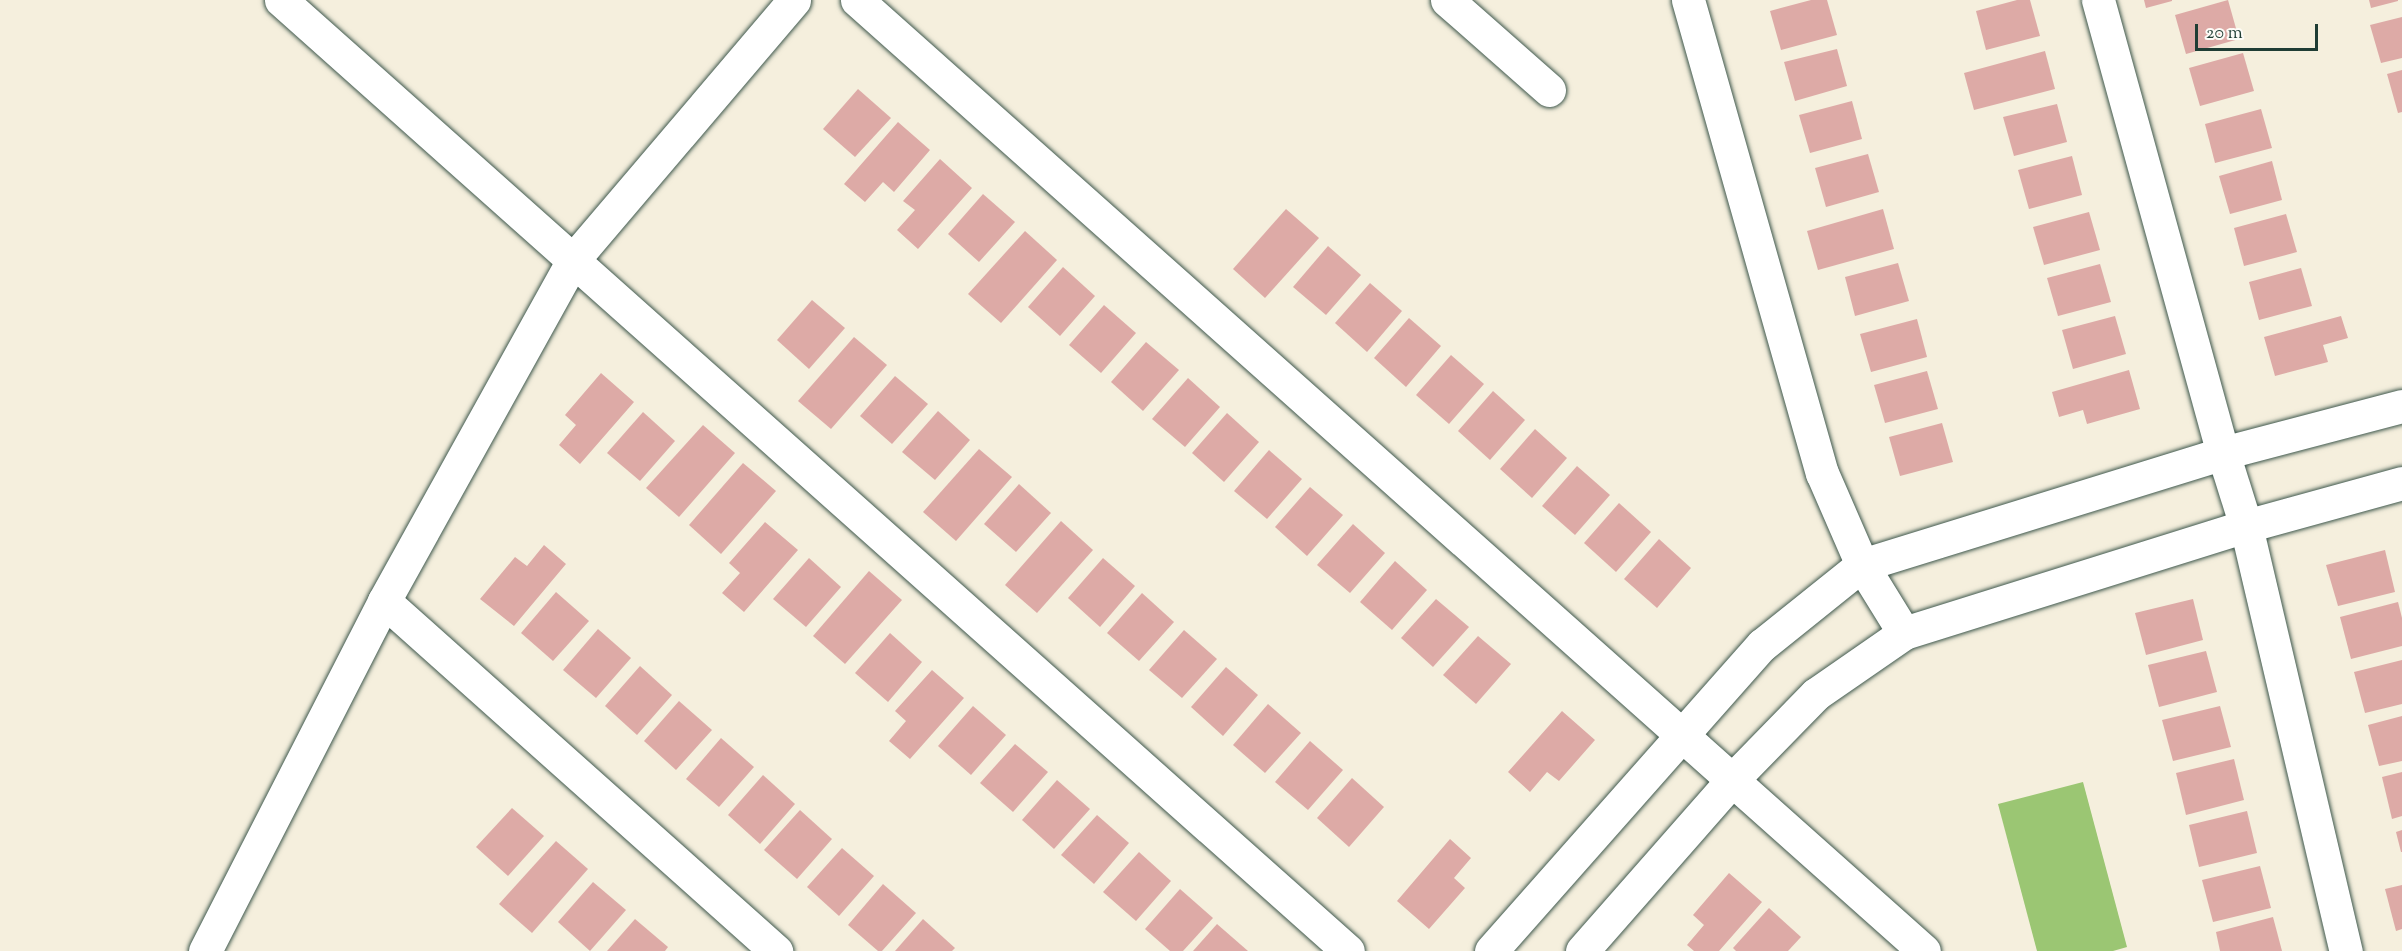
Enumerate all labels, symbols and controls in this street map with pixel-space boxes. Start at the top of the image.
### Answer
scale bar [2198,12,2321,50]
text: 20 m [2206,21,2243,47]

